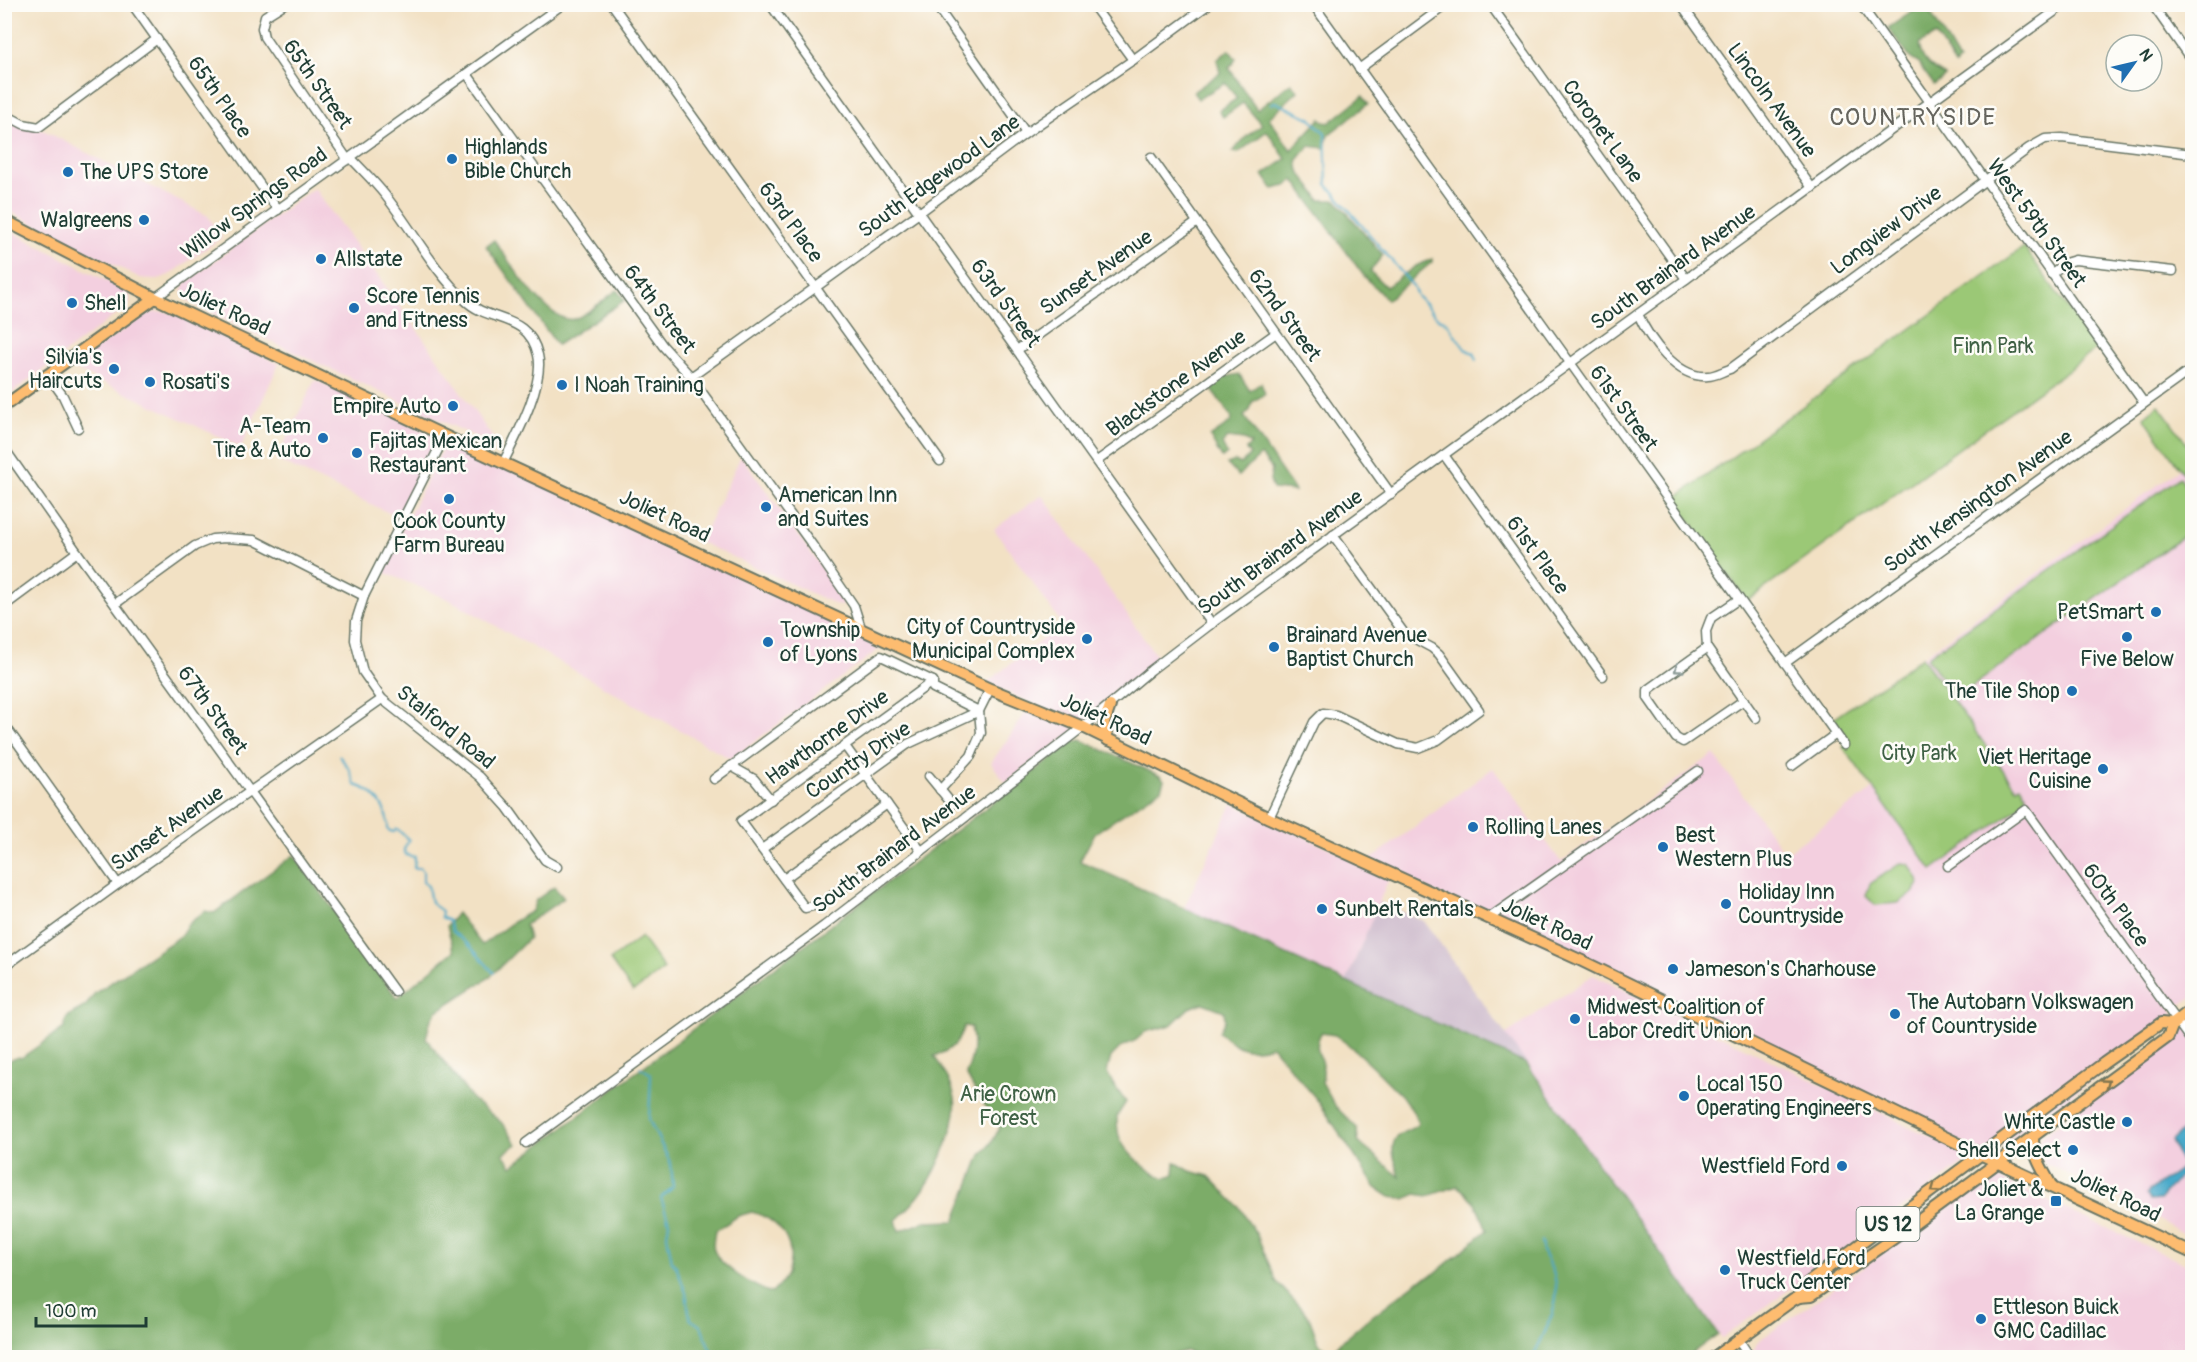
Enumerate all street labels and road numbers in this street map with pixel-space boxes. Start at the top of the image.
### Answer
street label: 65th Street [277,34,359,135]
street label: Lincoln Avenue [1721,38,1823,163]
street label: 65th Place [182,51,258,144]
street label: Coronet Lane [1556,74,1649,189]
street label: South Edgewood Lane [853,108,1026,244]
street label: Willow Springs Road [176,141,333,266]
street label: West 59th Street [1981,154,2093,293]
street label: 63rd Place [752,177,829,268]
street label: Longview Drive [1825,179,1948,281]
street label: South Brainard Avenue [1585,198,1762,336]
street label: Sunset Avenue [1035,223,1158,321]
street label: 63rd Street [964,254,1047,353]
street label: 64th Street [617,260,702,359]
street label: 62nd Street [1242,264,1327,367]
street label: Joliet Road [175,277,274,342]
street label: Blackstone Avenue [1101,323,1252,443]
street label: 61st Street [1583,360,1664,457]
street label: South Kensington Avenue [1879,423,2079,579]
street label: South Brainard Avenue [1192,483,1369,621]
street label: Joliet Road [615,484,714,549]
street label: 61st Place [1500,511,1575,600]
street label: 67th Street [171,661,254,760]
street label: Stalford Road [391,679,501,775]
street label: Hawthorne Drive [760,683,895,791]
street label: Joliet Road [1056,687,1155,752]
street label: Country Drive [801,715,916,805]
street label: Sunset Avenue [106,779,229,877]
street label: South Brainard Avenue [807,779,982,920]
street label: 60th Place [2076,858,2155,953]
street label: Joliet Road [1497,892,1596,957]
street label: Joliet Road [2066,1162,2165,1229]
road number: US 12 [1856,1207,1920,1241]

